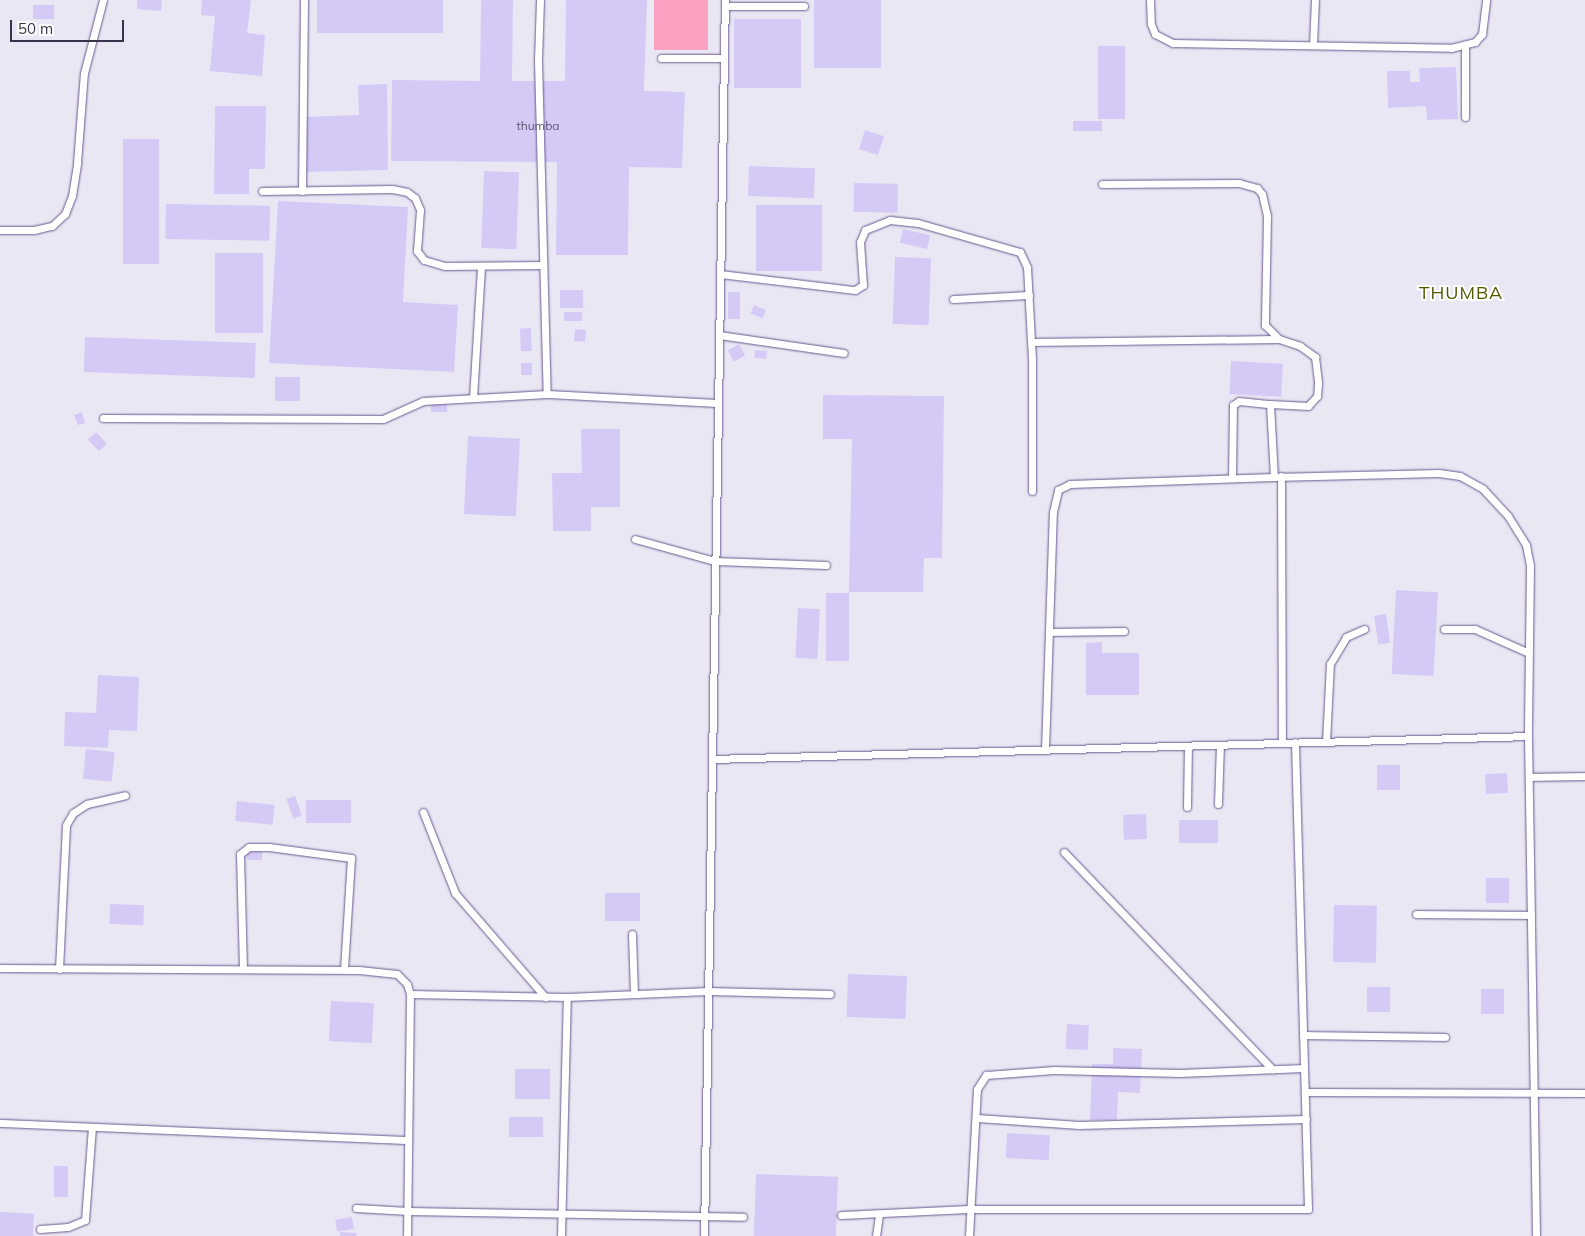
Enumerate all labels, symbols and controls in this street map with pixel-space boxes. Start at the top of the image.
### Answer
scale bar [12,10,126,42]
text: 50 m [18,19,53,38]
house number: thumba [516,119,560,133]
district label: THUMBA [1418,282,1504,304]

